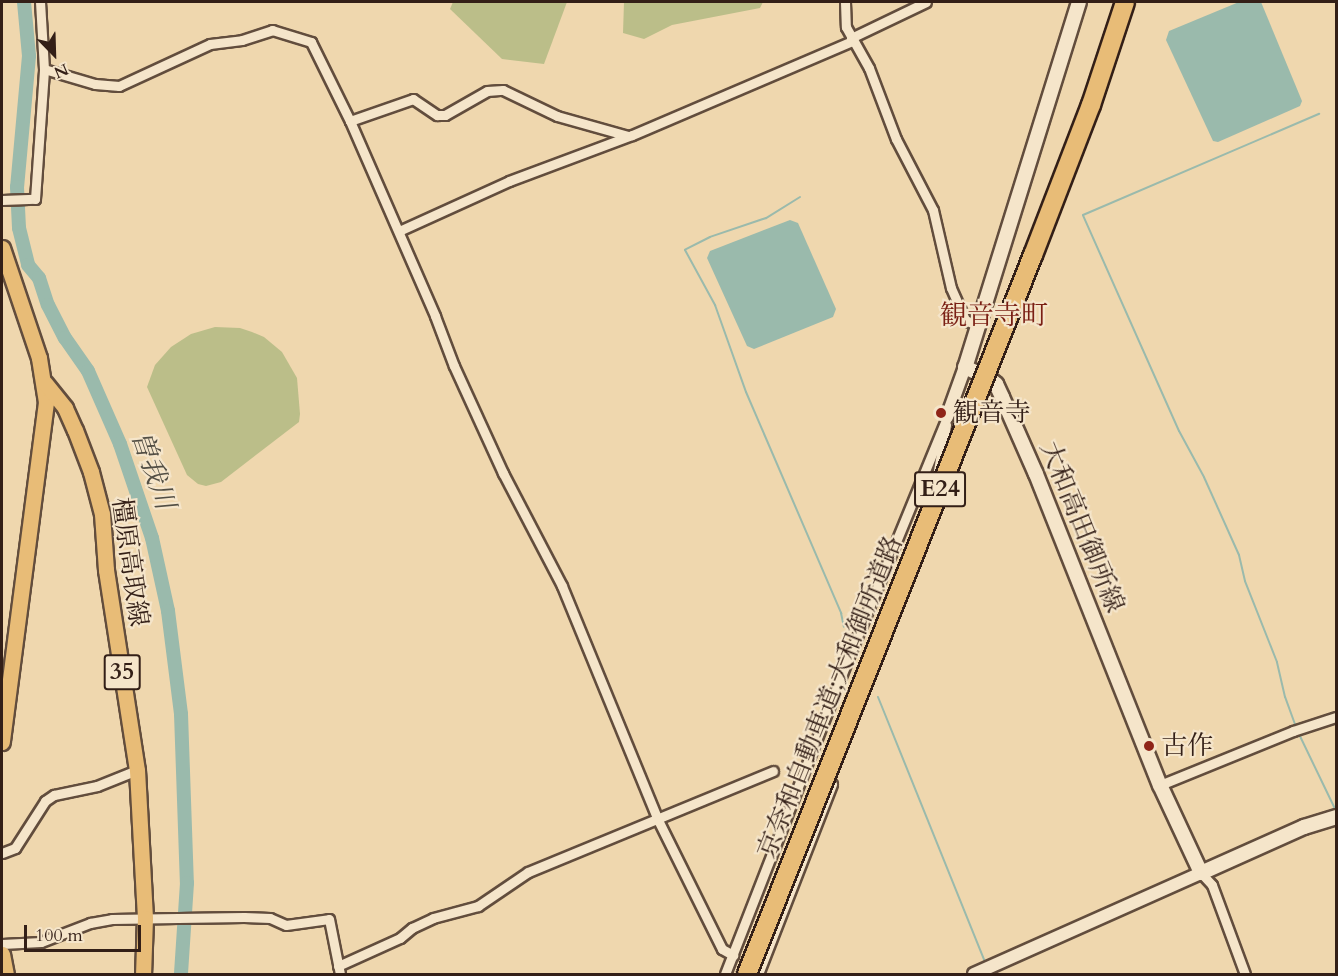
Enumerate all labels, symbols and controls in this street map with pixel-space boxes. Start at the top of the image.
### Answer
north arrow [24,24,84,84]
text: N [50,58,72,83]
district label: 観音寺町 [940,300,1048,332]
place label: 観音寺 [953,397,1031,429]
marker: 観音寺 [934,406,948,420]
water label: 曽我川 [124,426,182,514]
street label: 大和高田御所線 [1033,437,1131,617]
road number: E24 [913,468,967,510]
street label: 橿原高取線 [106,495,154,629]
street label: 京奈和自動車道;大和御所道路 [751,531,909,863]
road number: 35 [102,651,142,693]
place label: 古作 [1161,730,1213,762]
marker: 古作 [1142,739,1156,753]
scale bar [27,913,144,951]
text: 100 m [35,923,83,948]

